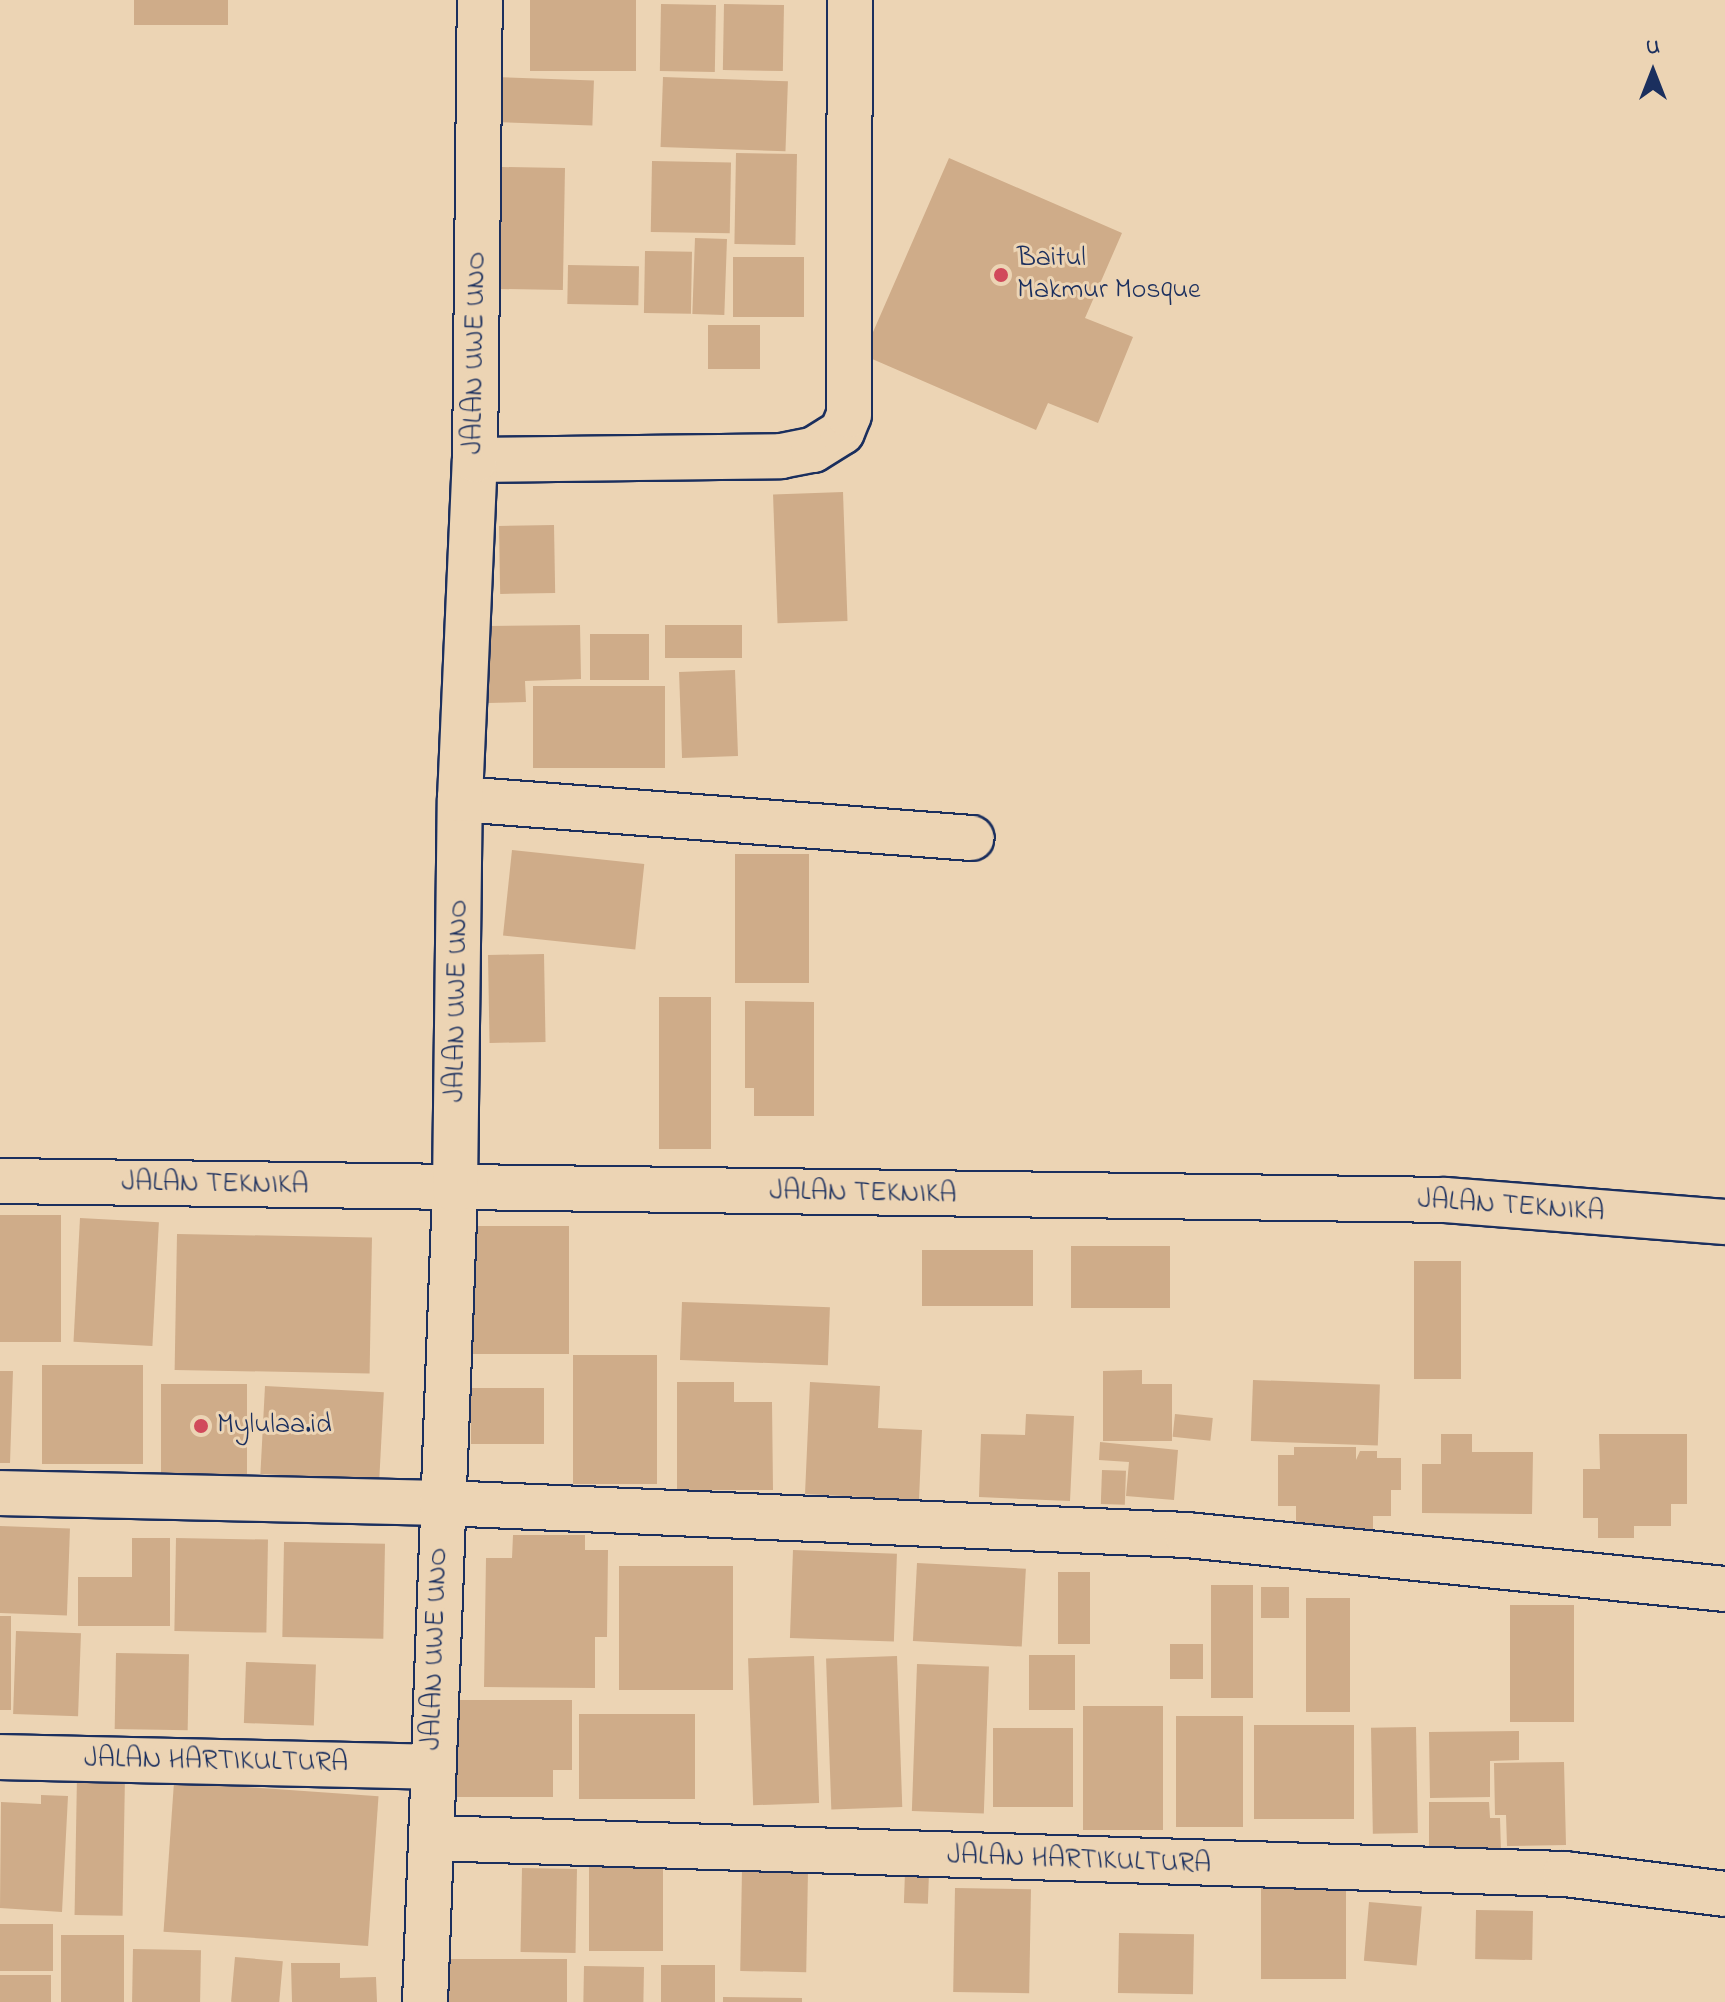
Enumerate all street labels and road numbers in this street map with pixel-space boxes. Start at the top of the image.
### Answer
street label: JALAN UWE UNO [457,251,495,455]
street label: JALAN UWE UNO [439,899,477,1103]
street label: JALAN TEKNIKA [121,1167,309,1203]
street label: JALAN TEKNIKA [769,1176,957,1212]
street label: JALAN TEKNIKA [1416,1184,1606,1230]
street label: JALAN UWE UNO [416,1547,456,1751]
street label: JALAN HARTIKULTURA [84,1743,348,1781]
street label: JALAN HARTIKULTURA [946,1840,1212,1882]

